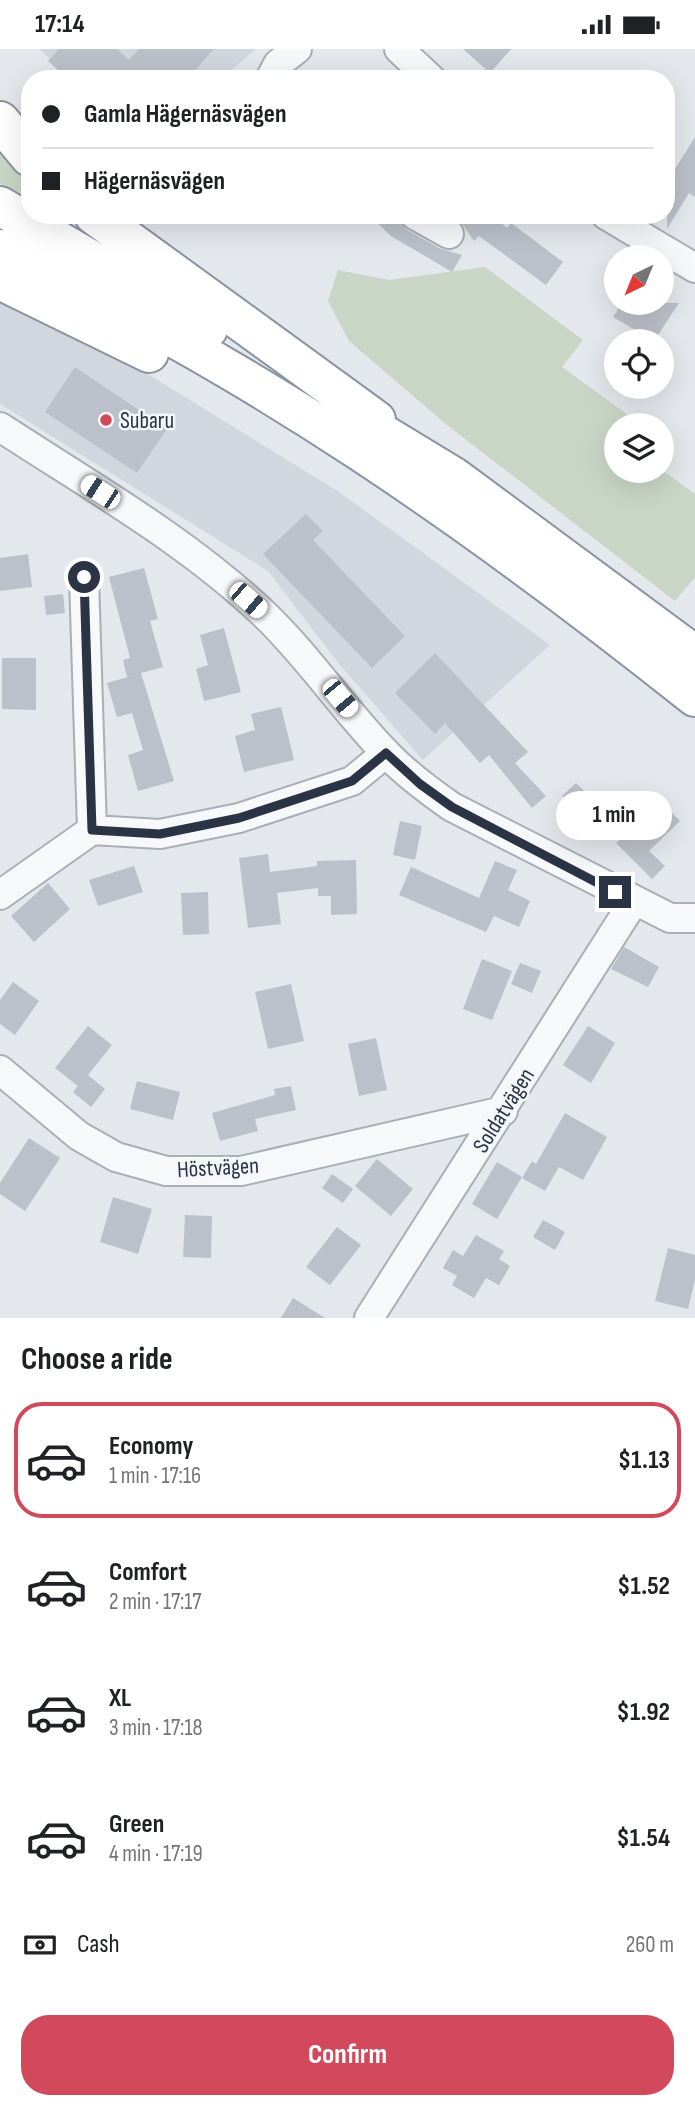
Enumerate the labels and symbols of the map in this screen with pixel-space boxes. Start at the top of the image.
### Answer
north arrow [604,245,674,315]
place label: Subaru [120,407,174,435]
marker: Subaru [98,412,114,428]
car [77,472,124,512]
route start [68,561,100,593]
car [226,578,271,622]
car [319,675,362,721]
callout: 1 min [557,791,673,839]
route end [599,876,631,908]
street label: Soldatvägen [467,1063,541,1158]
street label: Höstvägen [176,1152,260,1184]

